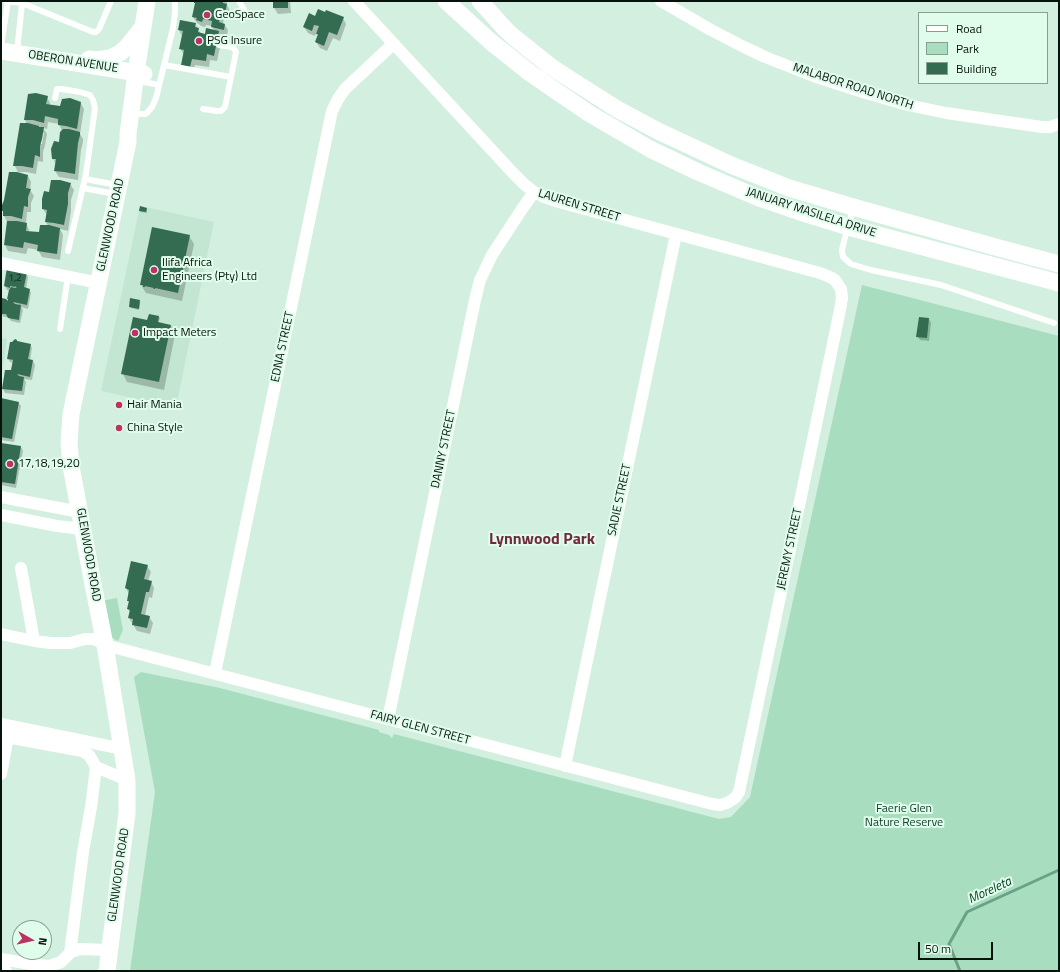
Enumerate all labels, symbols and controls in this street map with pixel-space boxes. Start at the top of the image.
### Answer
place label: GeoSpace [215,8,265,22]
marker: GeoSpace [202,10,212,20]
legend [918,12,1048,84]
text: Road [956,19,982,38]
place label: PSG Insure [207,34,262,48]
marker: PSG Insure [194,36,204,46]
text: Park [956,39,979,58]
street label: OBERON AVENUE [27,48,119,76]
text: Building [956,59,997,78]
street label: MALABOR ROAD NORTH [791,61,915,113]
street label: GLENWOOD ROAD [94,177,128,273]
street label: JANUARY MASILELA DRIVE [744,185,878,241]
street label: LAUREN STREET [536,187,622,225]
place label: Ilifa Africa Engineers (Pty) Ltd [162,256,257,284]
marker: Ilifa Africa Engineers (Pty) Ltd [149,265,159,275]
house number: 1,2 [8,273,22,285]
street label: EDNA STREET [268,310,298,384]
place label: Impact Meters [143,326,216,340]
marker: Impact Meters [130,328,140,338]
place label: Hair Mania [127,398,182,412]
marker: Hair Mania [114,400,124,410]
street label: DANNY STREET [429,408,459,490]
place label: China Style [127,421,183,435]
marker: China Style [114,423,124,433]
place label: 17,18,19,20 [18,457,80,471]
marker: 17,18,19,20 [5,459,15,469]
street label: SADIE STREET [605,463,635,537]
street label: GLENWOOD ROAD [73,507,103,603]
street label: JEREMY STREET [774,507,806,591]
district label: Lynnwood Park [489,530,595,550]
street label: FAIRY GLEN STREET [369,708,471,748]
park label: Faerie Glen Nature Reserve [865,802,943,830]
street label: GLENWOOD ROAD [105,827,133,923]
water label: Moreleta [966,874,1014,908]
north arrow [12,920,52,960]
scale bar [920,934,995,960]
text: N [34,937,51,946]
text: 50 m [925,939,951,958]

